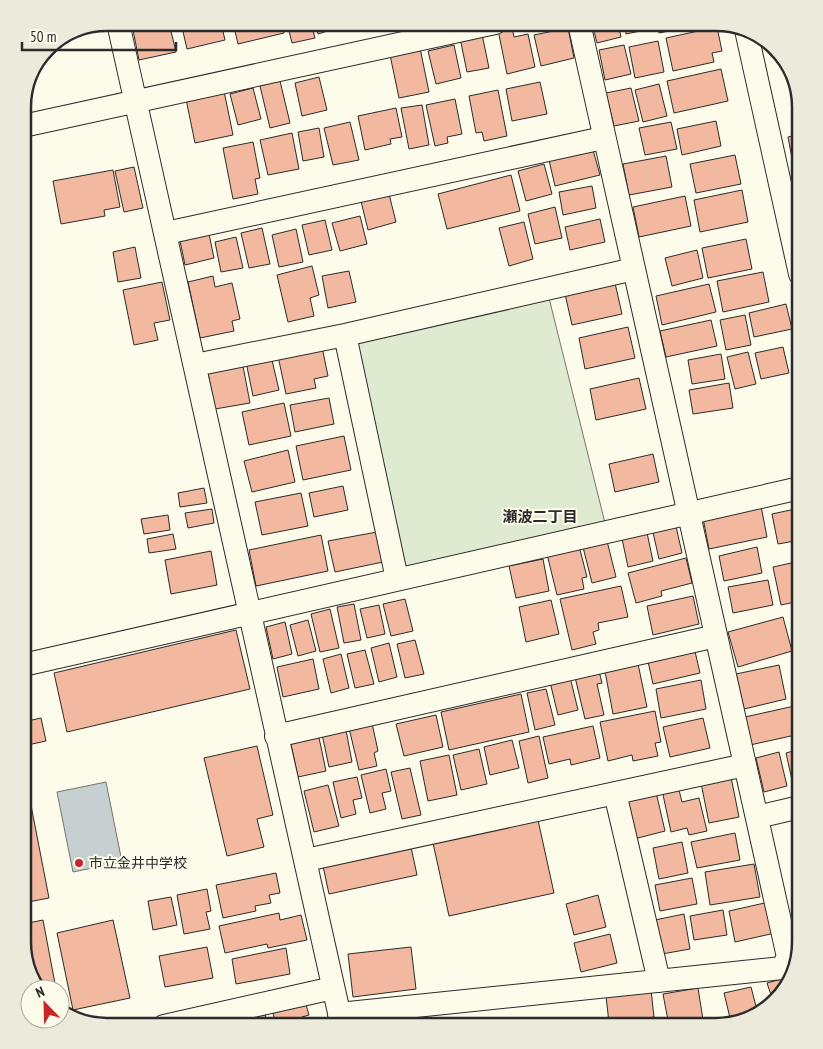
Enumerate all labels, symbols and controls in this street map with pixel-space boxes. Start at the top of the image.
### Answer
scale bar [22,20,176,52]
text: 50 m [30,27,56,46]
district label: 瀬波二丁目 [502,507,578,526]
place label: 市立金井中学校 [89,854,187,872]
marker: 市立金井中学校 [73,857,85,869]
north arrow [20,979,70,1029]
text: N [33,982,47,1002]

